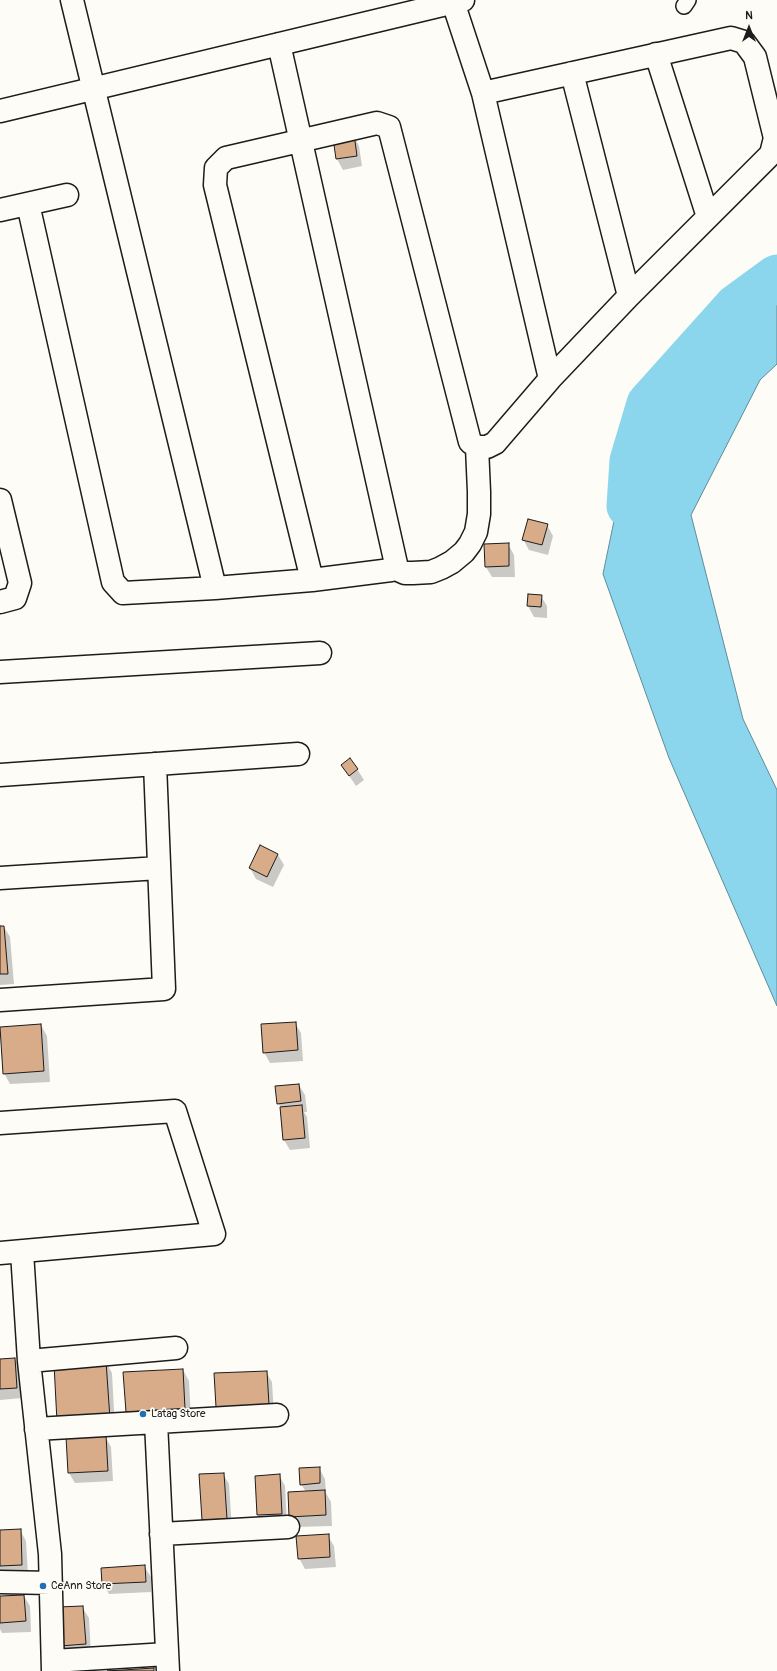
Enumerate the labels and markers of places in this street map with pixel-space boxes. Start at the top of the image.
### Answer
place label: Latag Store [151,1407,205,1421]
marker: Latag Store [138,1409,148,1419]
place label: CeAnn Store [51,1579,111,1593]
marker: CeAnn Store [38,1581,48,1591]

